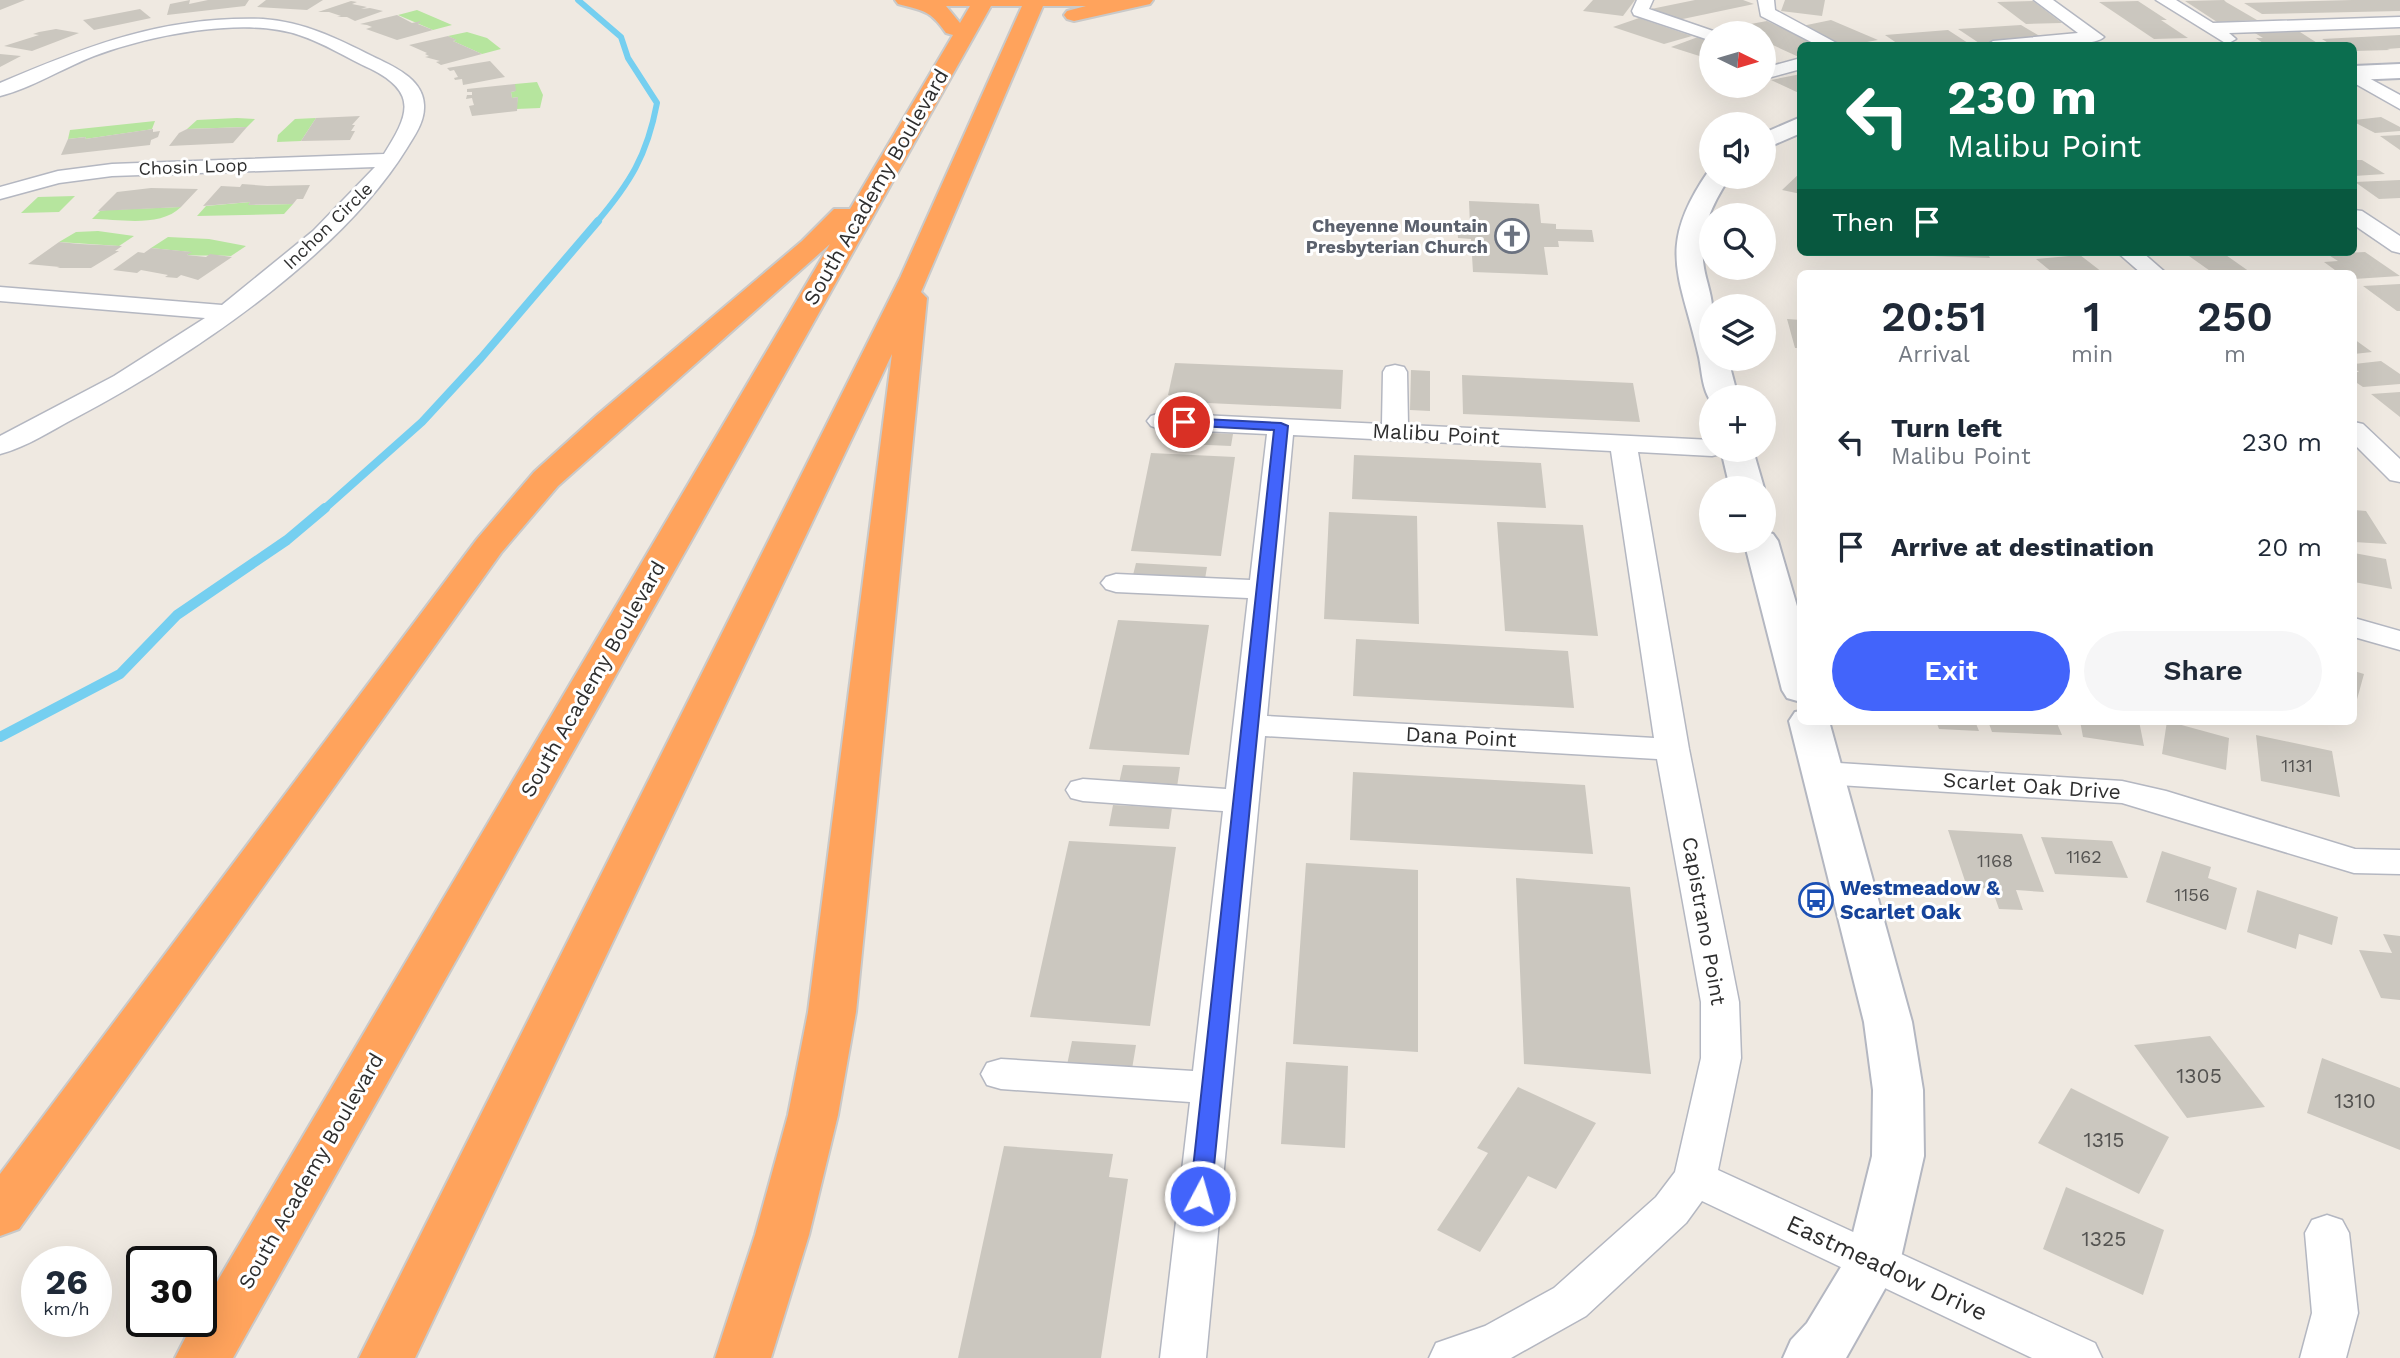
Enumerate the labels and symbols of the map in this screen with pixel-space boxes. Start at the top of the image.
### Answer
north arrow [1699,21,1776,98]
street label: South Academy Boulevard [798,64,953,309]
street label: Chosin Loop [138,154,248,179]
street label: Inchon Circle [279,178,377,273]
place label: Cheyenne Mountain Presbyterian Church [1306,215,1488,257]
church icon: Cheyenne Mountain Presbyterian Church [1493,217,1531,255]
pin [1154,392,1214,452]
street label: Malibu Point [1372,418,1501,449]
street label: South Academy Boulevard [515,556,670,801]
street label: Dana Point [1405,721,1517,752]
house number: 1131 [2281,755,2313,776]
street label: Scarlet Oak Drive [1942,767,2122,804]
street label: Capistrano Point [1677,835,1732,1007]
house number: 1162 [2066,846,2102,867]
house number: 1168 [1977,850,2013,871]
place label: Westmeadow & Scarlet Oak [1840,875,2000,924]
bus stop icon: Westmeadow & Scarlet Oak [1797,881,1835,919]
house number: 1156 [2174,884,2210,905]
street label: South Academy Boulevard [233,1048,388,1293]
house number: 1305 [2176,1063,2222,1088]
house number: 1310 [2334,1088,2376,1113]
house number: 1315 [2084,1127,2124,1152]
position arrow [1163,1159,1237,1233]
street label: Eastmeadow Drive [1782,1209,1992,1327]
house number: 1325 [2082,1226,2126,1251]
speed limit sign: 30 [126,1246,217,1337]

